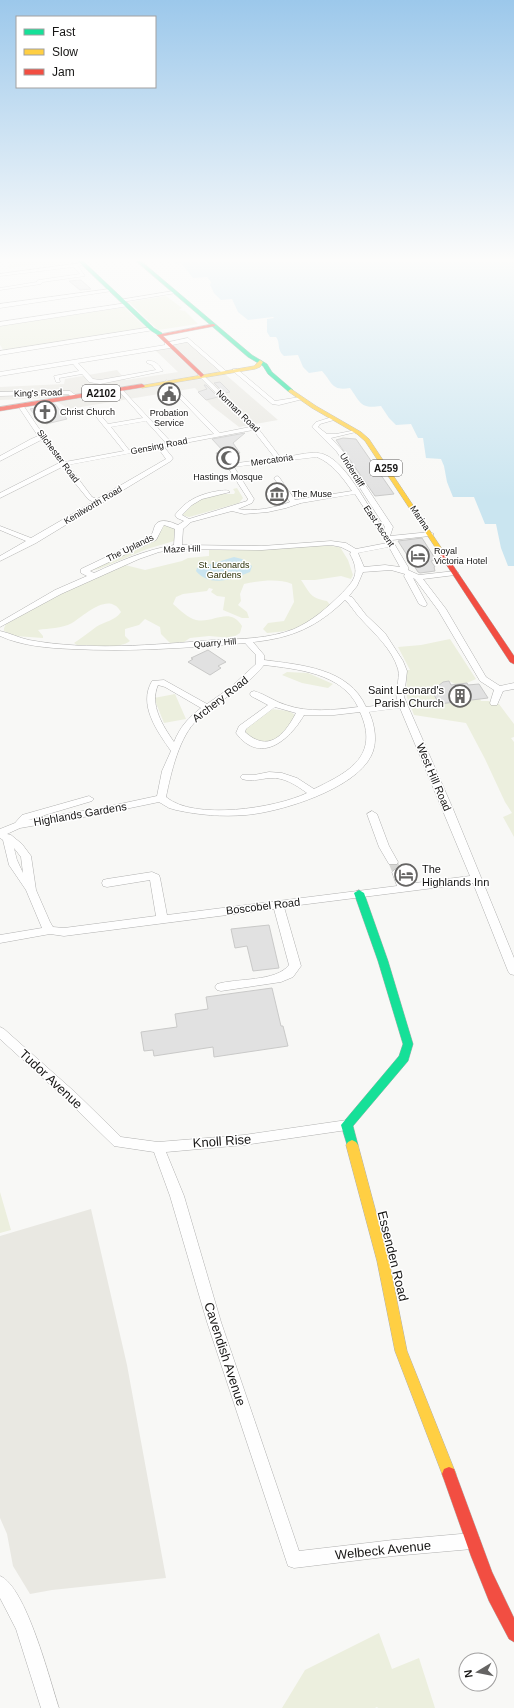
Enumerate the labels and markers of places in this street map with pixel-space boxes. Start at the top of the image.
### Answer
public building icon: Probation Service [156,381,182,407]
church icon: Christ Church [32,399,58,425]
place label: Christ Church [60,407,115,417]
place label: Probation Service [150,408,188,428]
mosque icon: Hastings Mosque [215,445,241,471]
place label: Hastings Mosque [193,472,263,482]
museum icon: The Muse [264,481,290,507]
place label: The Muse [292,489,332,499]
hotel icon: Royal Victoria Hotel [405,543,431,569]
place label: Royal Victoria Hotel [434,546,487,566]
building icon: Saint Leonard's Parish Church [447,683,473,709]
place label: Saint Leonard's Parish Church [368,684,444,709]
hotel icon: The Highlands Inn [393,862,419,888]
place label: The Highlands Inn [422,863,489,888]

